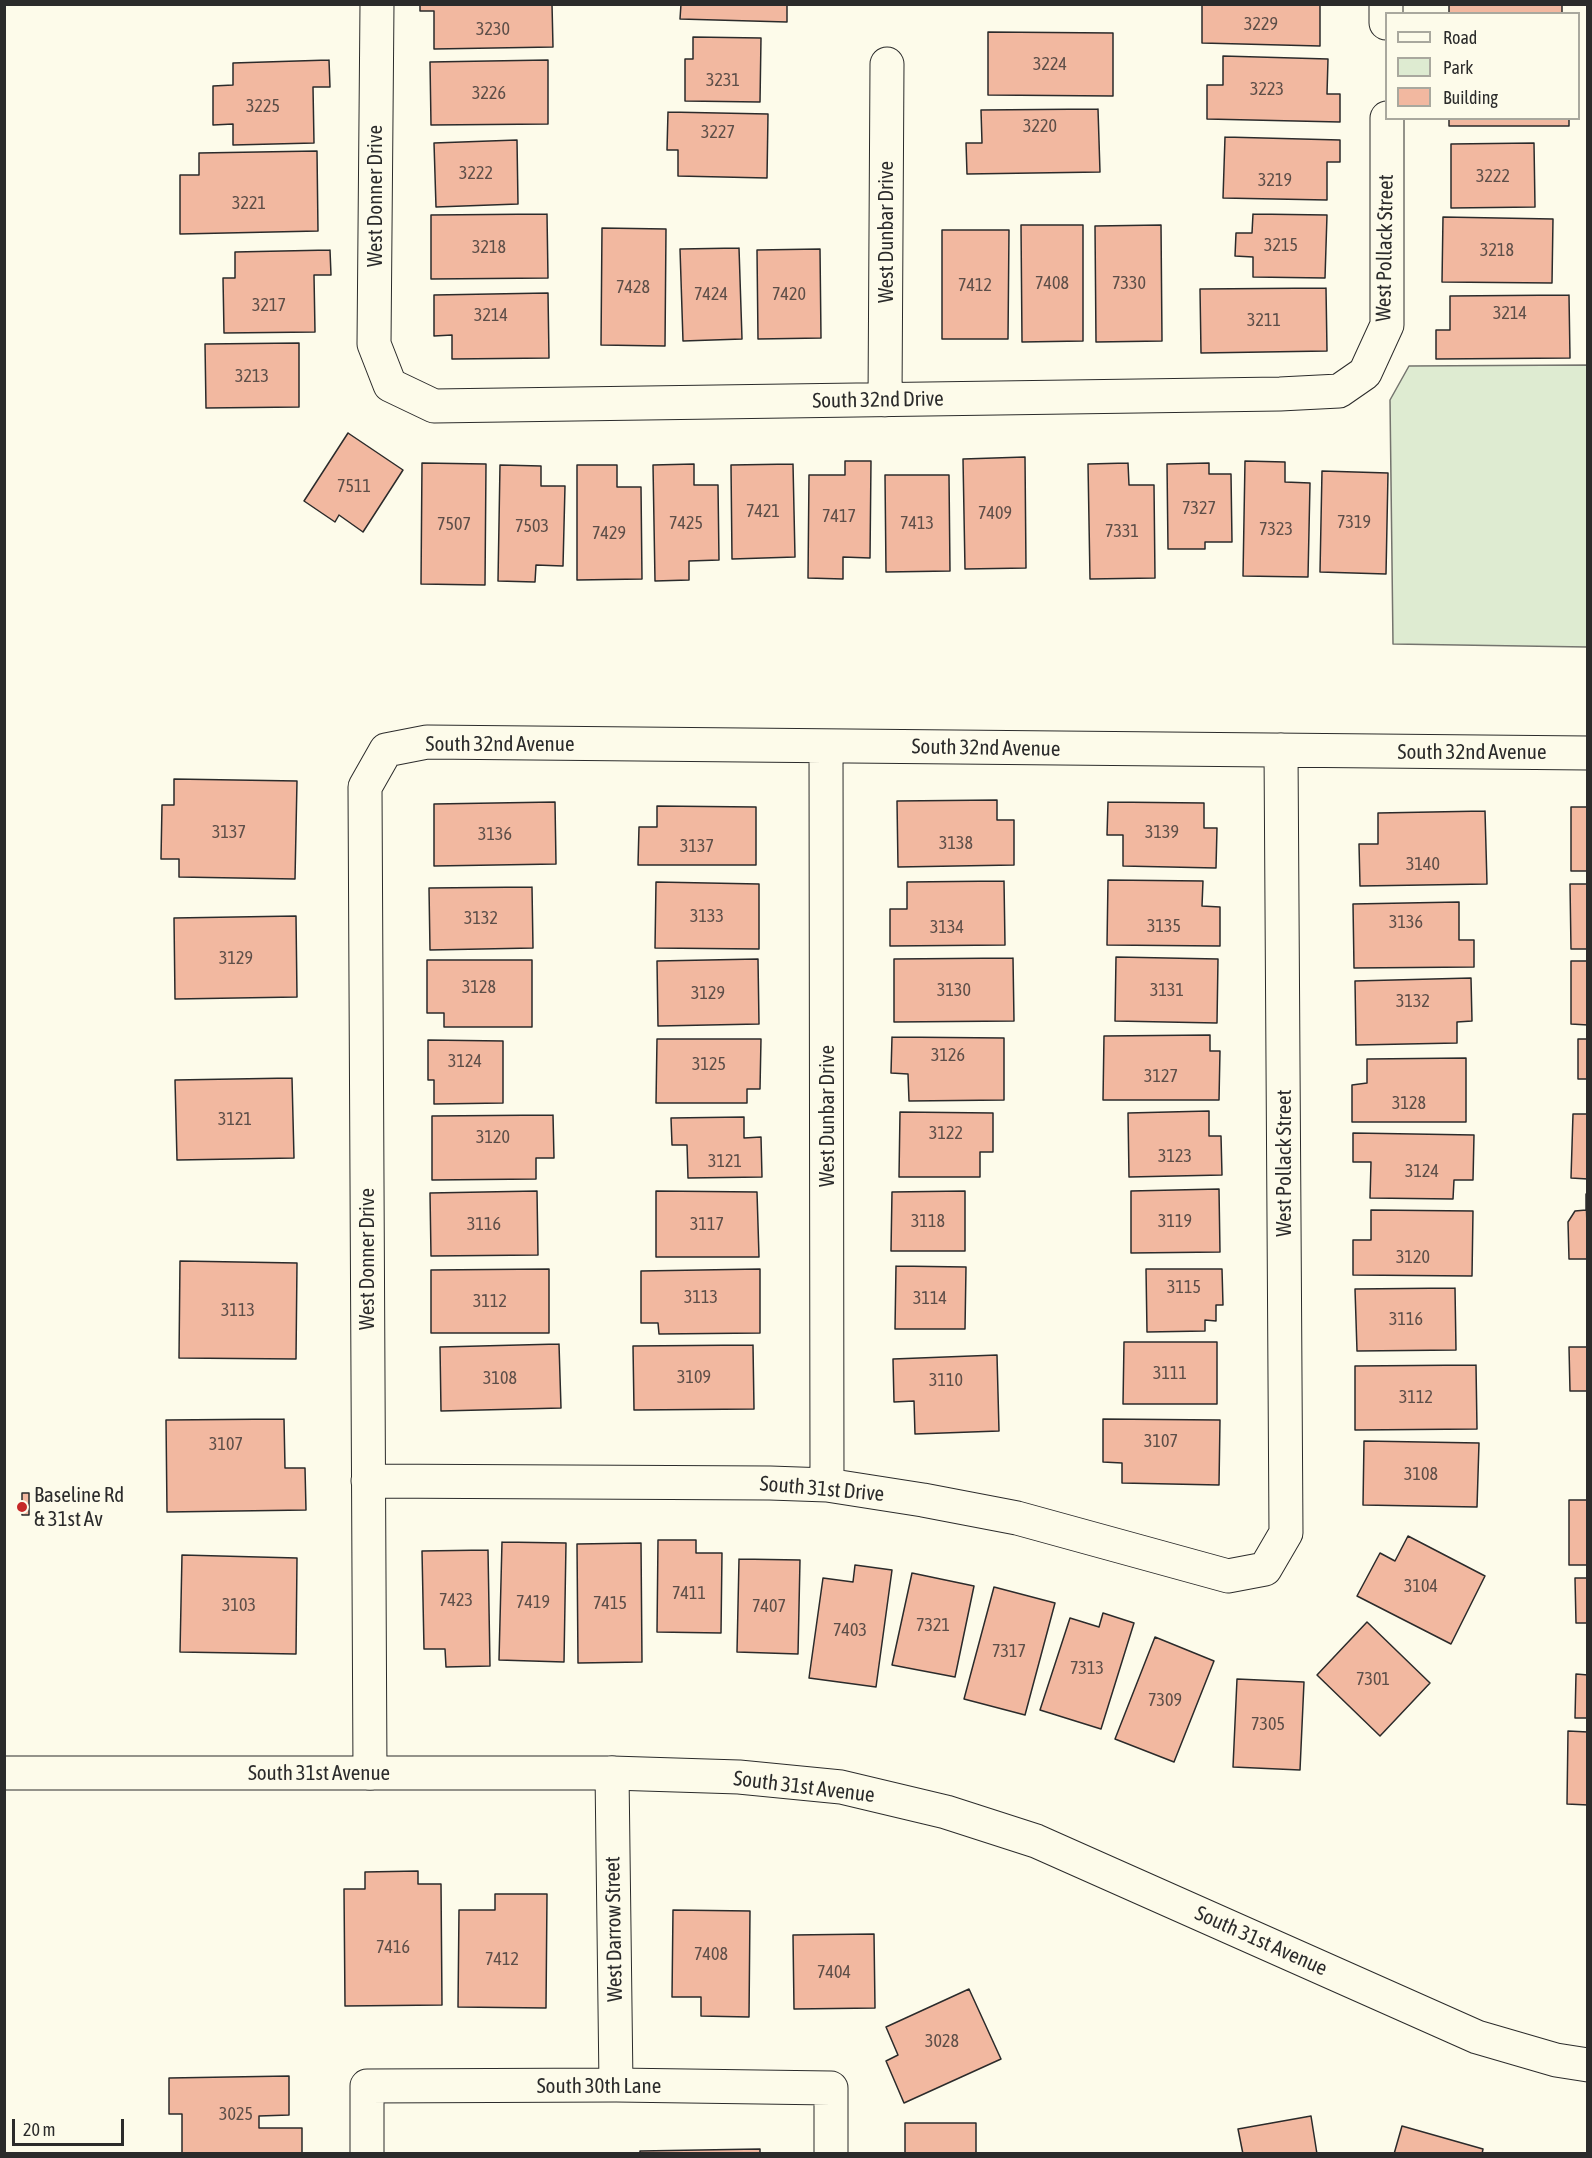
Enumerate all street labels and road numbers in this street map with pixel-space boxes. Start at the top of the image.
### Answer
street label: West Donner Drive [362,125,388,267]
street label: West Dunbar Drive [873,161,899,303]
street label: West Pollack Street [1371,174,1399,322]
street label: South 32nd Drive [812,386,944,414]
street label: South 32nd Avenue [426,731,574,757]
street label: South 32nd Avenue [911,734,1061,762]
street label: South 32nd Avenue [1398,739,1546,765]
street label: West Dunbar Drive [814,1045,840,1187]
street label: West Pollack Street [1271,1089,1297,1237]
street label: West Donner Drive [354,1188,380,1330]
street label: South 31st Drive [759,1471,885,1507]
street label: South 31st Avenue [248,1760,390,1786]
street label: South 31st Avenue [732,1766,876,1808]
street label: West Darrow Street [600,1856,628,2002]
street label: South 31st Avenue [1191,1901,1331,1981]
street label: South 30th Lane [537,2073,661,2099]

